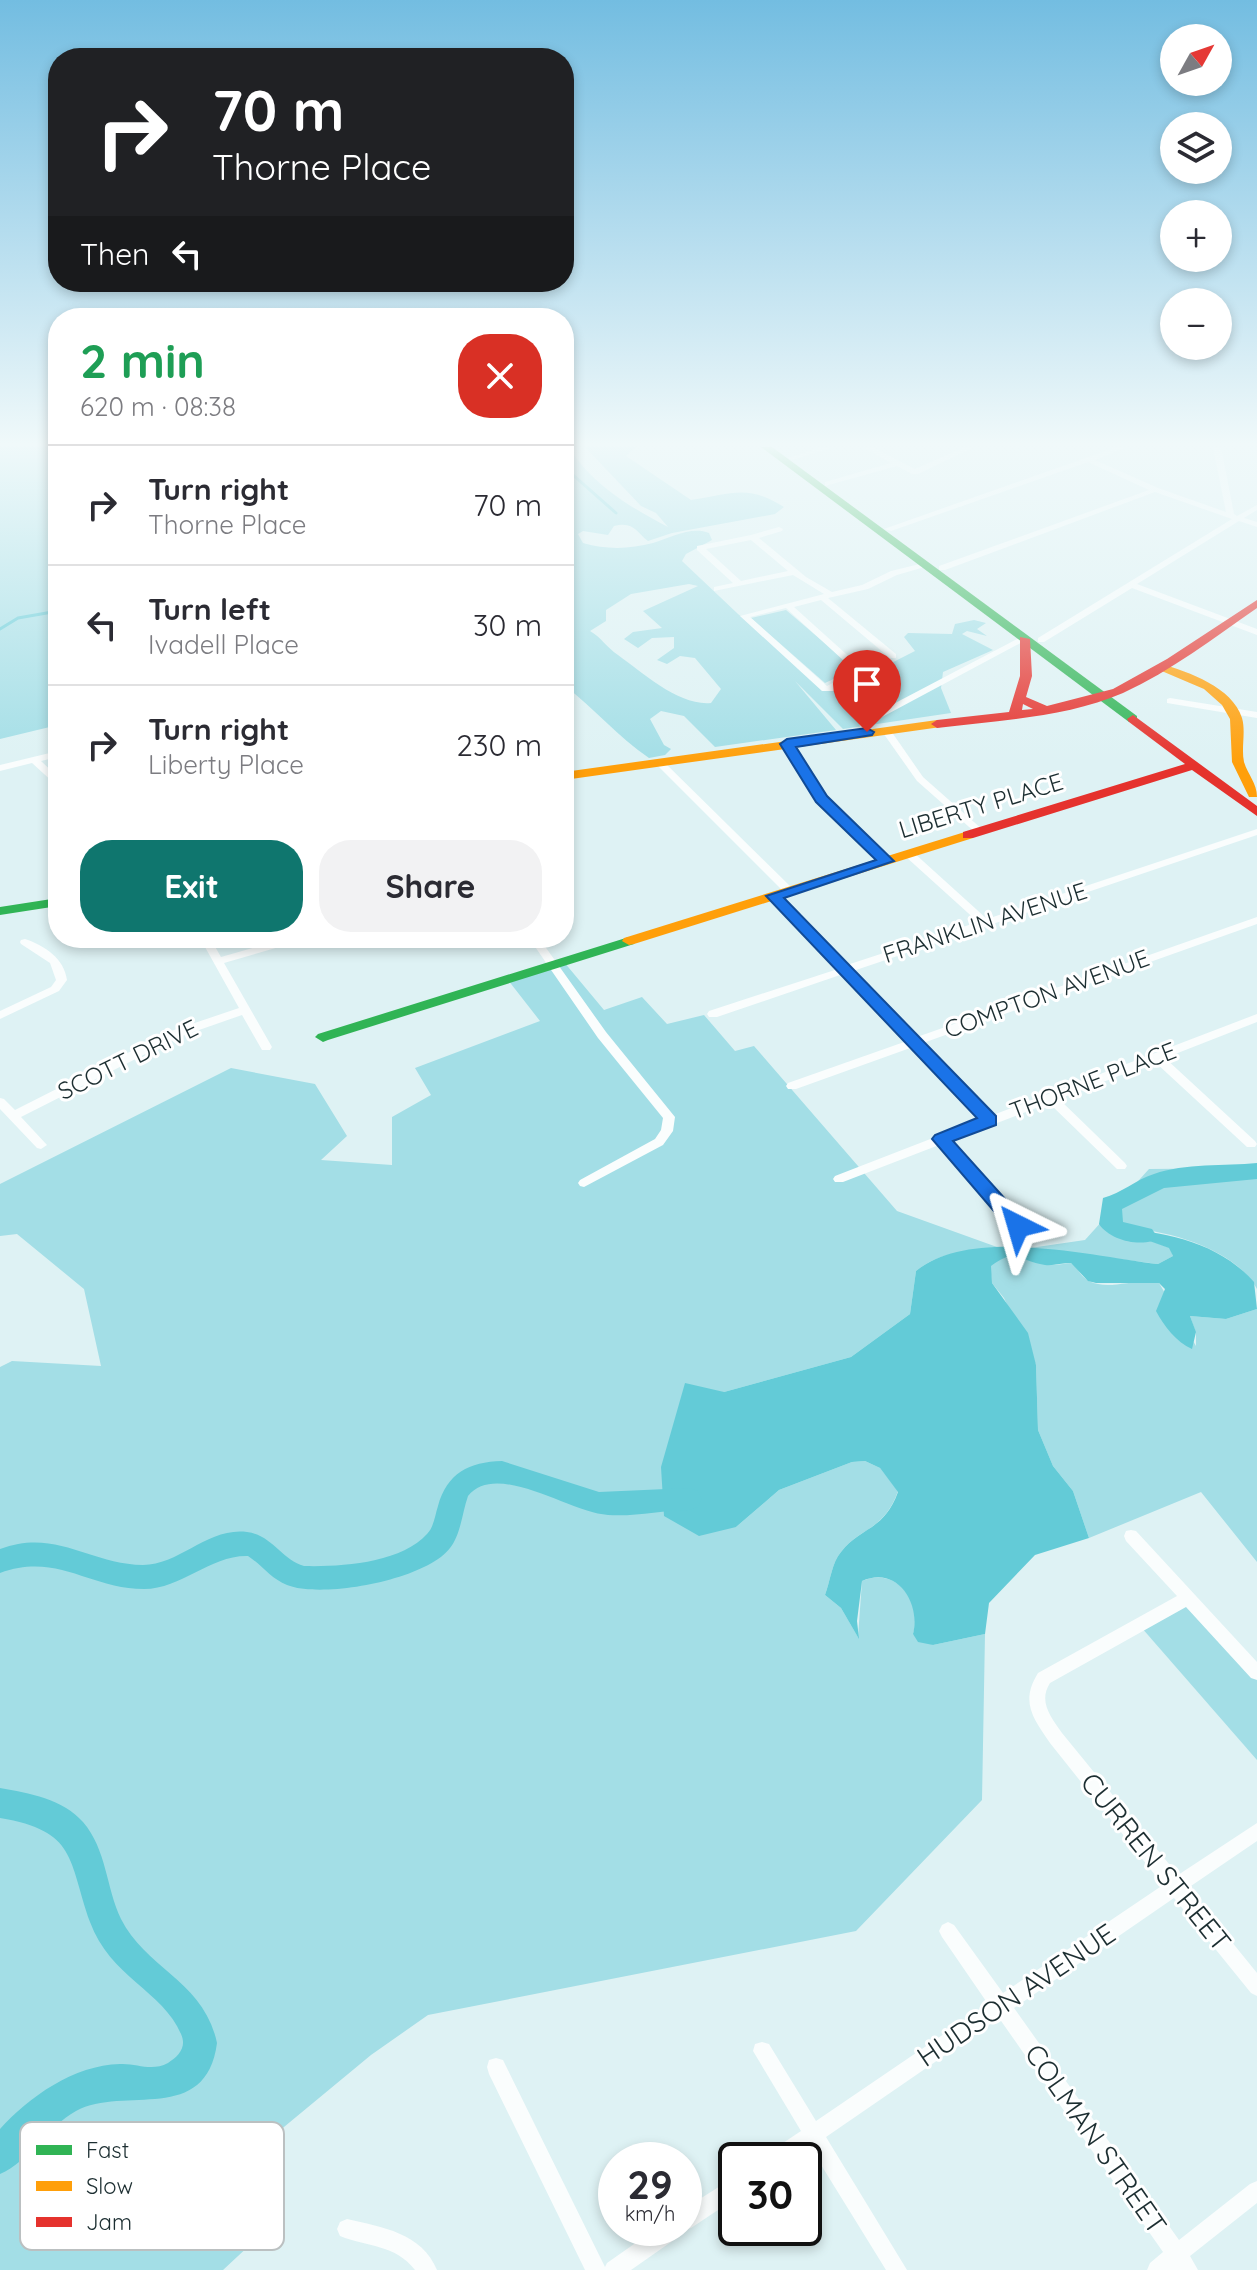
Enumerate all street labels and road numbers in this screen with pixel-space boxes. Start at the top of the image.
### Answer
street label: LIBERTY PLACE [895,766,1066,844]
street label: FRANKLIN AVENUE [879,875,1091,969]
street label: COMPTON AVENUE [940,942,1153,1044]
street label: SCOTT DRIVE [53,1012,203,1106]
street label: THORNE PLACE [1005,1035,1180,1126]
street label: CURREN STREET [1074,1765,1239,1958]
street label: HUDSON AVENUE [910,1915,1122,2074]
street label: COLMAN STREET [1018,2037,1175,2241]

